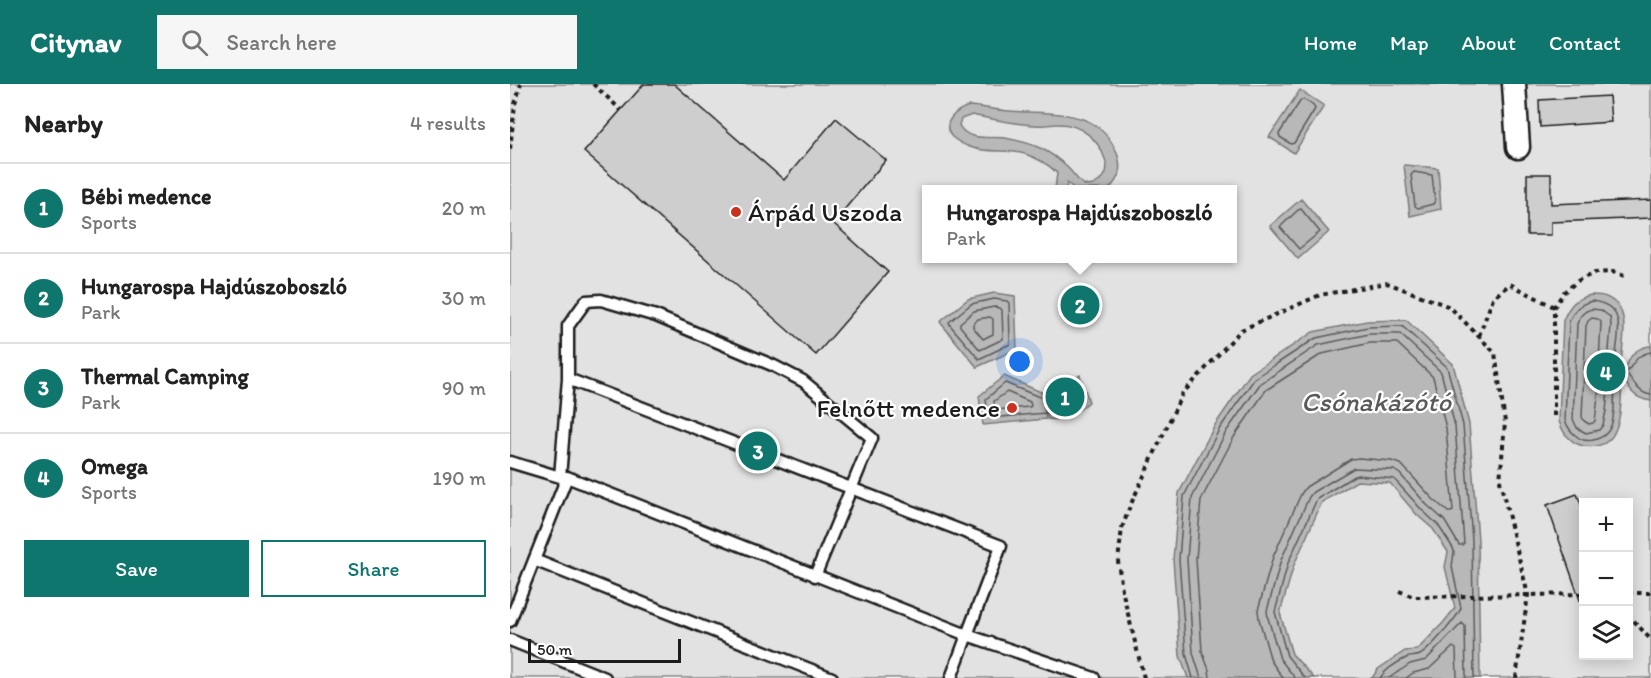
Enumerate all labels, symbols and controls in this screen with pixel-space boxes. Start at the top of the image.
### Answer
search box [157,15,577,69]
text: Citynav [30,25,121,59]
icon: search [178,26,211,59]
text: Search here [226,29,337,56]
text: Home [1304,30,1357,55]
text: Map [1390,30,1429,55]
text: About [1462,30,1516,55]
text: Contact [1549,30,1621,55]
text: Nearby [24,107,103,139]
text: 4 results [410,111,486,135]
text: Bébi medence [81,183,211,210]
popup [922,185,1237,263]
text: 1 [39,196,48,220]
text: 20 m [442,196,486,220]
place label: Árpád Uszoda [748,196,902,228]
text: Hungarospa Hajdúszoboszló [947,199,1212,226]
marker: Árpád Uszoda [729,205,743,219]
text: Sports [81,210,137,234]
text: Park [947,226,986,250]
text: Hungarospa Hajdúszoboszló [81,273,347,300]
pin: 2 [1060,282,1100,328]
text: 2 [38,286,49,310]
text: 30 m [441,286,486,310]
text: Park [81,300,120,324]
your location [1005,347,1034,376]
pin: 4 [1586,350,1626,394]
text: Thermal Camping [81,363,249,390]
pin: 1 [1046,374,1084,420]
text: 3 [38,376,49,400]
text: 90 m [442,376,486,400]
water label: Csónakázótó [1301,385,1452,418]
text: Park [81,390,120,414]
place label: Felnőtt medence [816,392,1000,424]
marker: Felnőtt medence [1005,401,1019,415]
pin: 3 [738,428,778,473]
text: Omega [81,453,148,480]
text: 4 [37,466,50,490]
text: 190 m [433,466,486,490]
text: Sports [81,480,137,504]
map controls [1579,498,1633,660]
button: + [1579,498,1633,552]
button: Save [24,540,249,597]
button: Share [261,540,486,597]
button: − [1579,552,1633,606]
button: layers [1579,606,1633,660]
scale bar [528,636,681,664]
text: 50 m [537,640,572,659]

